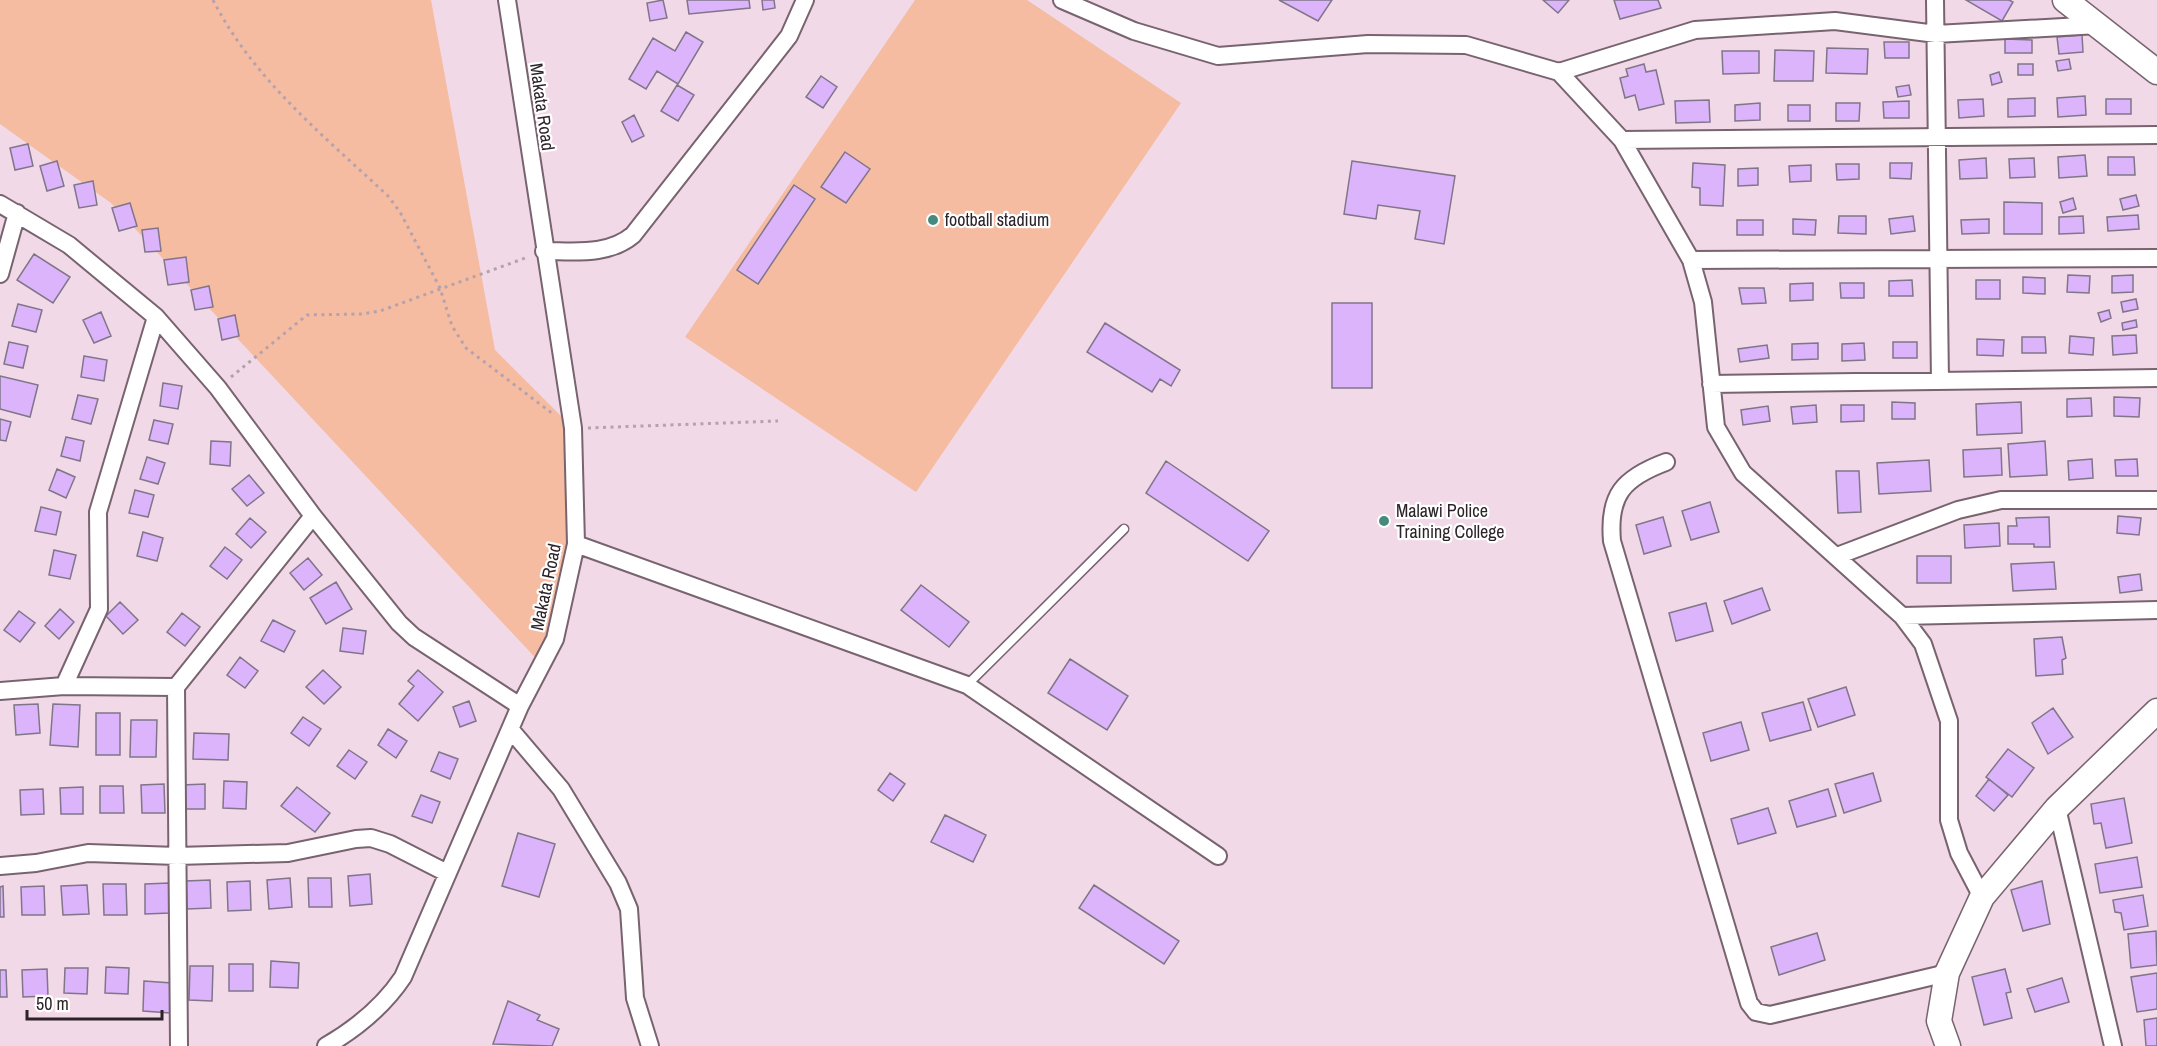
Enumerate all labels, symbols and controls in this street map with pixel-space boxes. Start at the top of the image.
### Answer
street label: Makata Road [524,62,561,152]
place label: football stadium [945,207,1049,232]
marker: football stadium [926,213,940,227]
place label: Malawi Police Training College [1396,498,1505,544]
marker: Malawi Police Training College [1377,514,1391,528]
street label: Makata Road [524,541,567,632]
scale bar [27,983,162,1021]
text: 50 m [36,991,69,1016]

